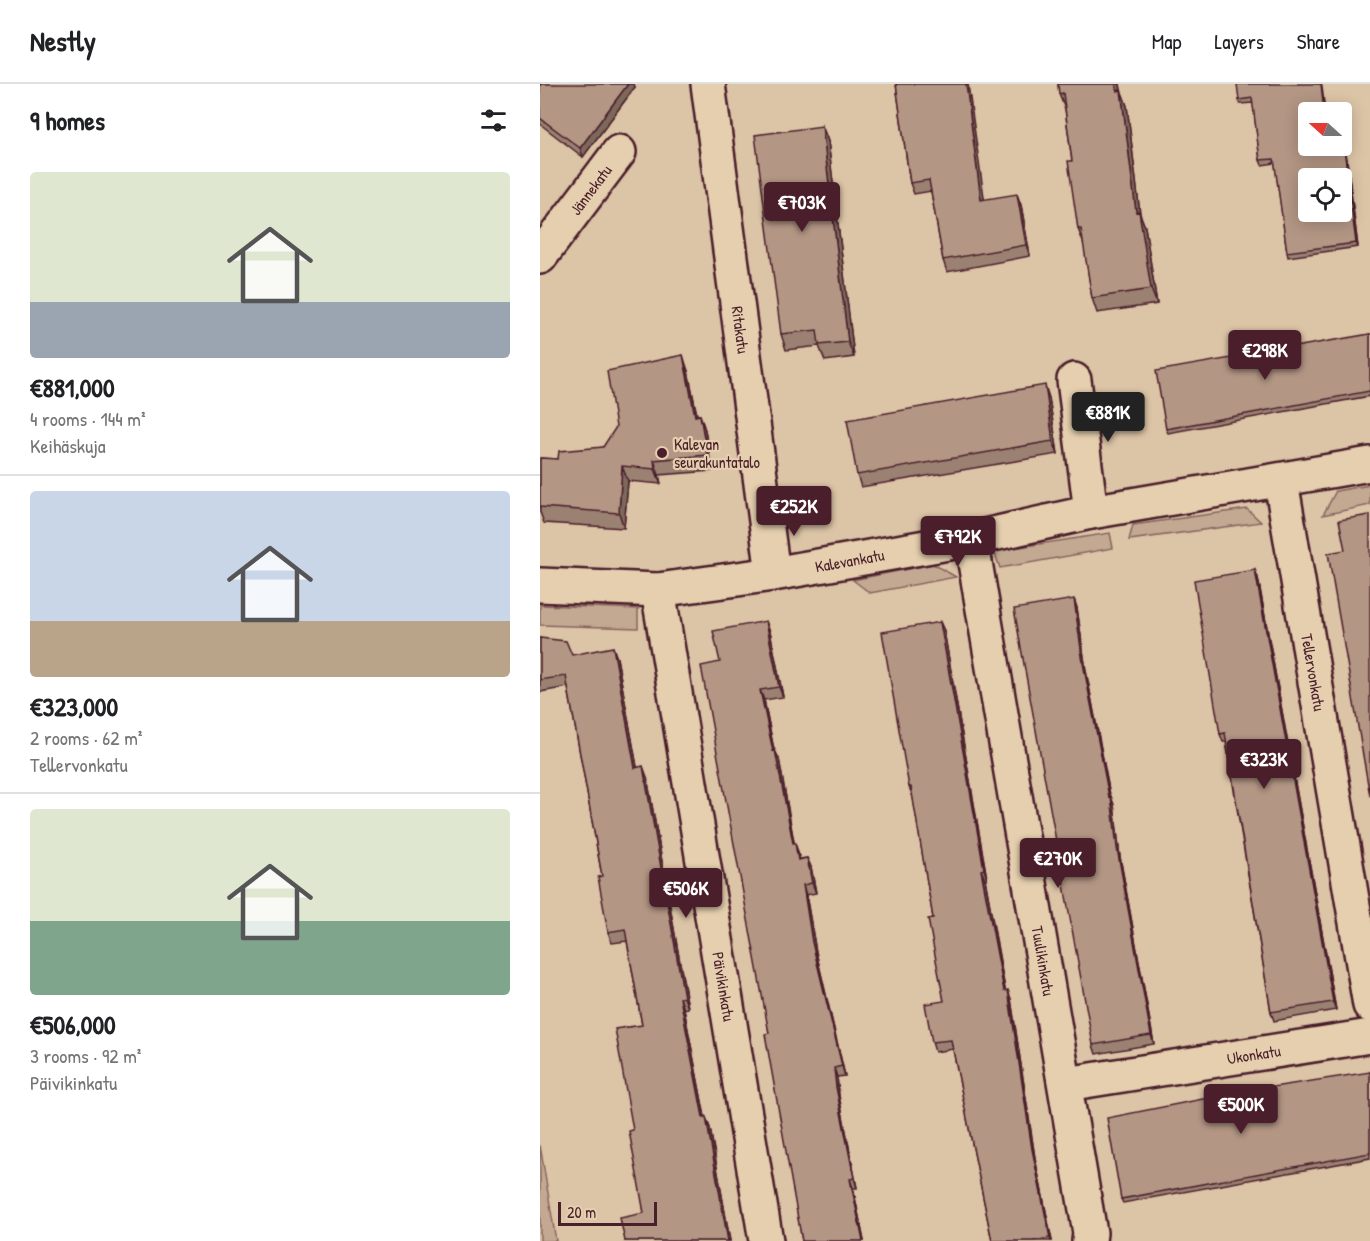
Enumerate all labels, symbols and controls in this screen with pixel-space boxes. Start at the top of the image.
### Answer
text: Nestly [30,22,96,60]
text: Map [1152,27,1181,56]
text: Layers [1214,27,1264,56]
text: Share [1297,27,1340,56]
north arrow [1298,102,1352,156]
map controls [1298,102,1352,222]
text: 9 homes [30,103,105,138]
icon: filters [477,104,510,137]
street label: Jännekatu [564,160,617,220]
button: locate [1298,168,1352,222]
pin: €703K [760,182,844,233]
text: €703K [778,188,826,215]
icon: home [216,211,324,319]
street label: Ritakatu [727,305,755,355]
pin: €298K [1223,330,1307,381]
text: €298K [1242,336,1288,363]
text: €881,000 [30,370,115,405]
pin: €881K [1066,392,1150,443]
text: €881K [1086,398,1130,425]
text: 4 rooms · 144 m² [30,405,145,432]
text: Keihäskuja [30,432,106,459]
place label: Kalevan seurakuntatalo [674,433,760,473]
marker: Kalevan seurakuntatalo [655,446,669,460]
pin: €252K [752,486,836,537]
text: €252K [770,492,818,519]
pin: €792K [916,516,1000,567]
text: €792K [935,522,981,549]
icon: home [216,530,324,638]
street label: Kalevankatu [813,543,887,577]
street label: Tellervonkatu [1296,632,1331,713]
text: €323,000 [30,689,118,724]
text: 2 rooms · 62 m² [30,724,142,751]
pin: €323K [1222,739,1306,790]
text: €323K [1240,745,1288,772]
text: Tellervonkatu [30,751,128,778]
pin: €270K [1016,838,1100,889]
text: €270K [1034,844,1082,871]
icon: home [216,848,324,956]
pin: €506K [644,868,728,919]
text: €506K [663,874,709,901]
street label: Tuulikinkatu [1027,924,1060,998]
street label: Päivikinkatu [707,950,740,1023]
text: €506,000 [30,1007,116,1042]
street label: Ukonkatu [1225,1039,1283,1069]
text: 3 rooms · 92 m² [30,1042,141,1069]
text: Päivikinkatu [30,1069,117,1096]
pin: €500K [1199,1084,1283,1135]
text: €500K [1218,1090,1264,1117]
scale bar [558,1199,657,1226]
text: 20 m [567,1201,596,1223]

